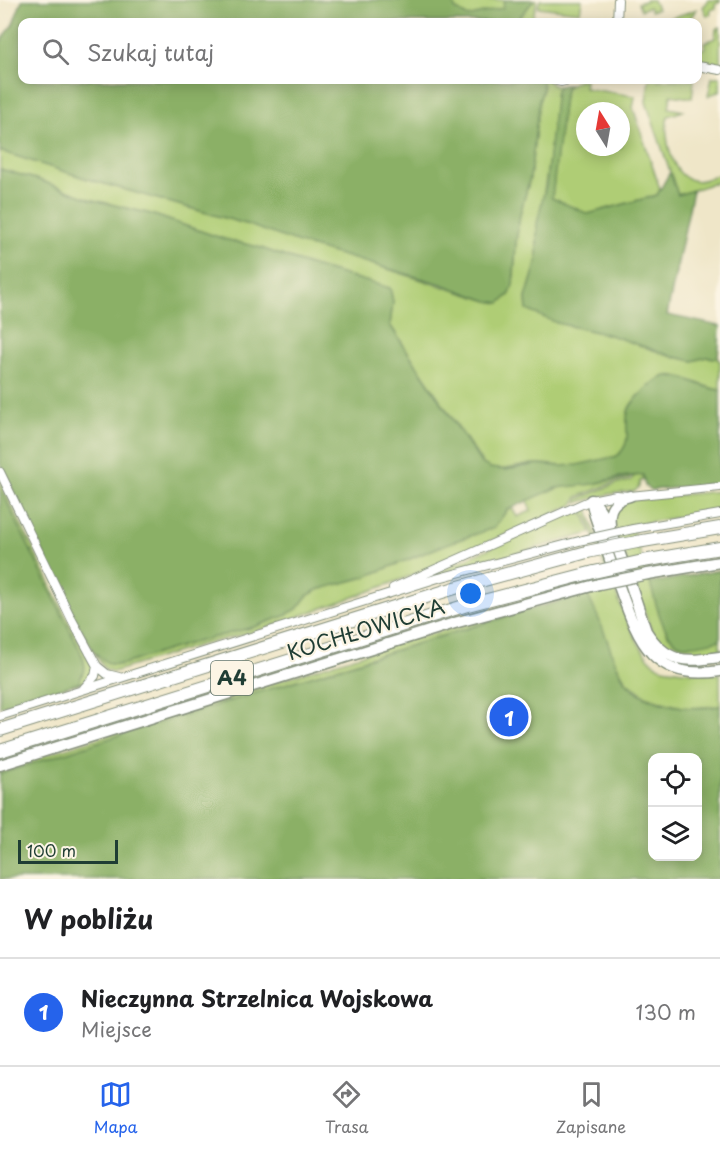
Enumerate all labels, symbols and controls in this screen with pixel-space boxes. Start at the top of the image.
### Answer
search box [18,18,702,84]
icon: search [39,35,72,68]
text: Szukaj tutaj [87,35,214,68]
north arrow [576,102,630,156]
your location [456,579,485,608]
street label: KOCHŁOWICKA [283,589,448,667]
road number: A4 [211,661,253,695]
pin: 1 [490,694,528,740]
map controls [648,753,702,861]
button: locate [648,753,702,807]
button: layers [648,807,702,861]
scale bar [18,837,118,864]
text: 100 m [27,838,76,862]
text: W pobliżu [24,899,153,938]
text: Nieczynna Strzelnica Wojskowa [81,981,433,1014]
text: 1 [39,997,48,1027]
text: 130 m [636,997,696,1027]
text: Miejsce [81,1014,152,1044]
tab: Mapa [94,1078,138,1138]
tab: Trasa [325,1078,369,1138]
tab: Zapisane [556,1078,626,1138]

